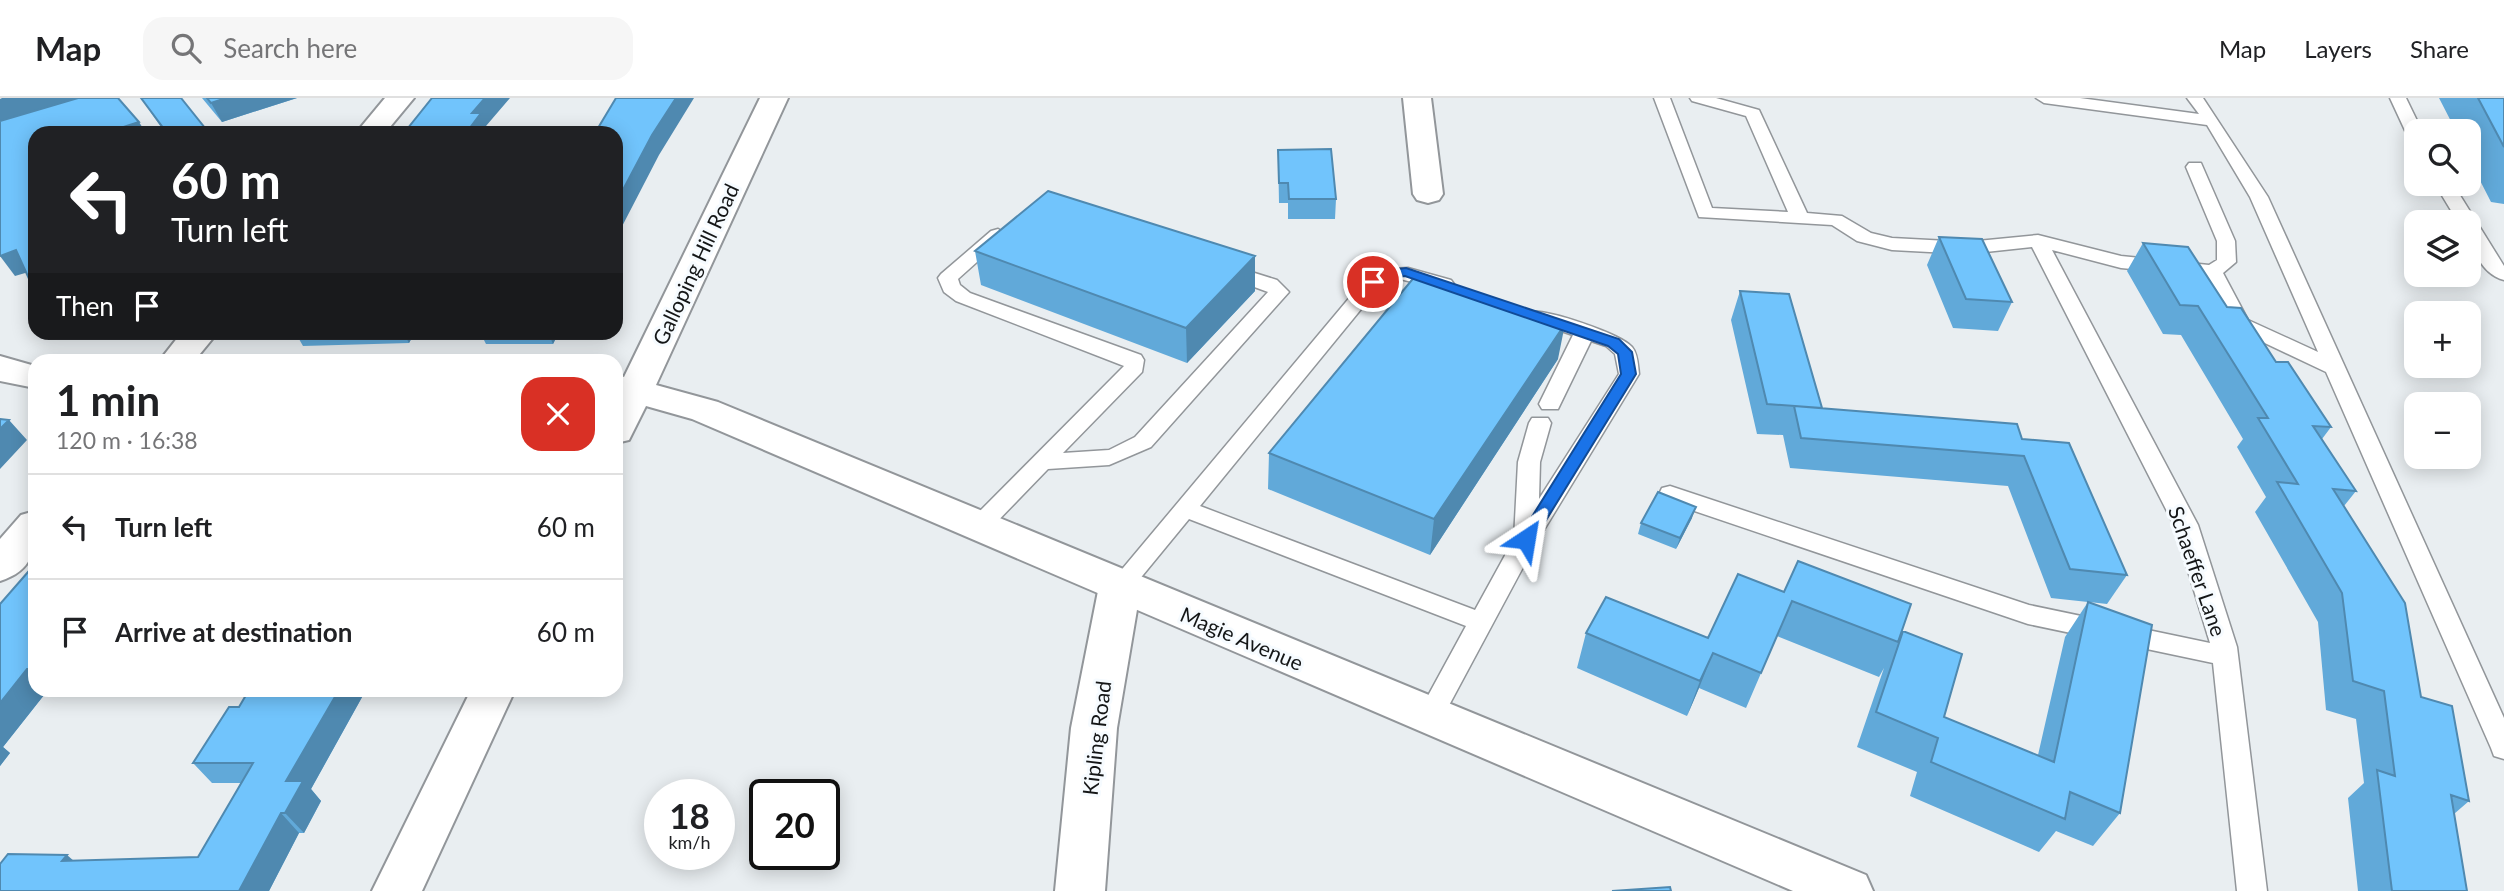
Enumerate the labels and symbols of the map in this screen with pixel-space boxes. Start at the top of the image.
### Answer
street label: Galloping Hill Road [647,179,743,349]
pin [1343,252,1403,312]
position arrow [1489,502,1563,576]
street label: Schaeffer Lane [2164,503,2232,639]
street label: Magie Avenue [1177,601,1307,675]
street label: Kipling Road [1077,679,1115,797]
speed limit sign: 20 [749,779,840,870]

